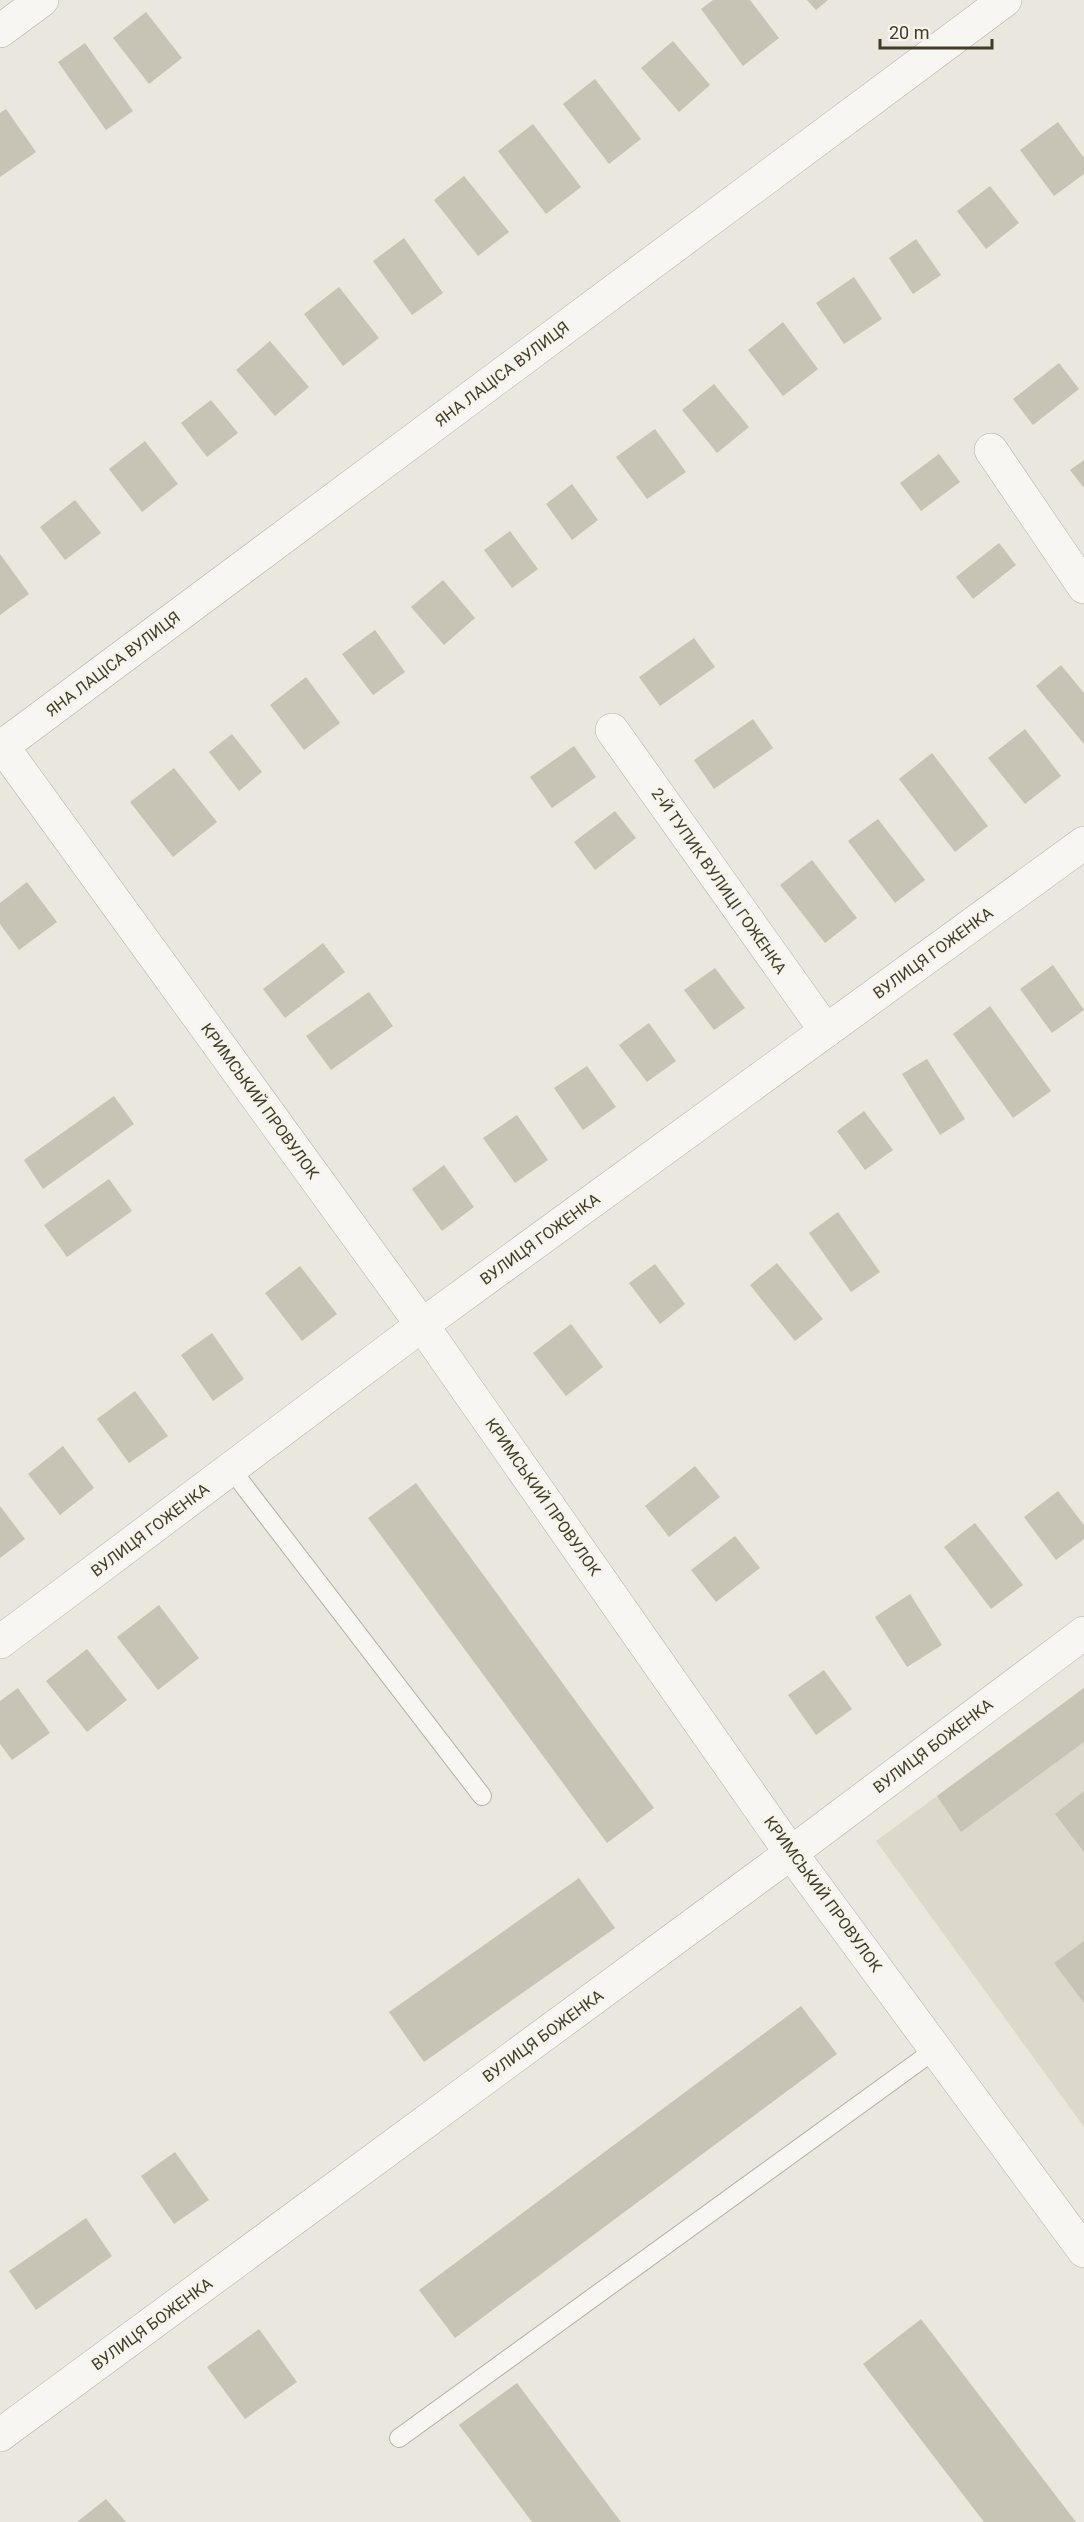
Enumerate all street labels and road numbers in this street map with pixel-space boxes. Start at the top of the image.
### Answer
street label: ЯНА ЛАЦІСА ВУЛИЦЯ [431,317,573,431]
street label: ЯНА ЛАЦІСА ВУЛИЦЯ [42,607,184,721]
street label: 2-Й ТУПИК ВУЛИЦІ ГОЖЕНКА [647,784,791,978]
street label: ВУЛИЦЯ ГОЖЕНКА [870,903,997,1003]
street label: КРИМСЬКИЙ ПРОВУЛОК [197,1019,323,1183]
street label: ВУЛИЦЯ ГОЖЕНКА [477,1189,604,1289]
street label: КРИМСЬКИЙ ПРОВУЛОК [481,1415,605,1580]
street label: ВУЛИЦЯ ГОЖЕНКА [87,1479,213,1581]
street label: ВУЛИЦЯ БОЖЕНКА [869,1695,997,1797]
street label: КРИМСЬКИЙ ПРОВУЛОК [760,1812,886,1976]
street label: ВУЛИЦЯ БОЖЕНКА [479,1985,608,2086]
street label: ВУЛИЦЯ БОЖЕНКА [88,2273,217,2374]

